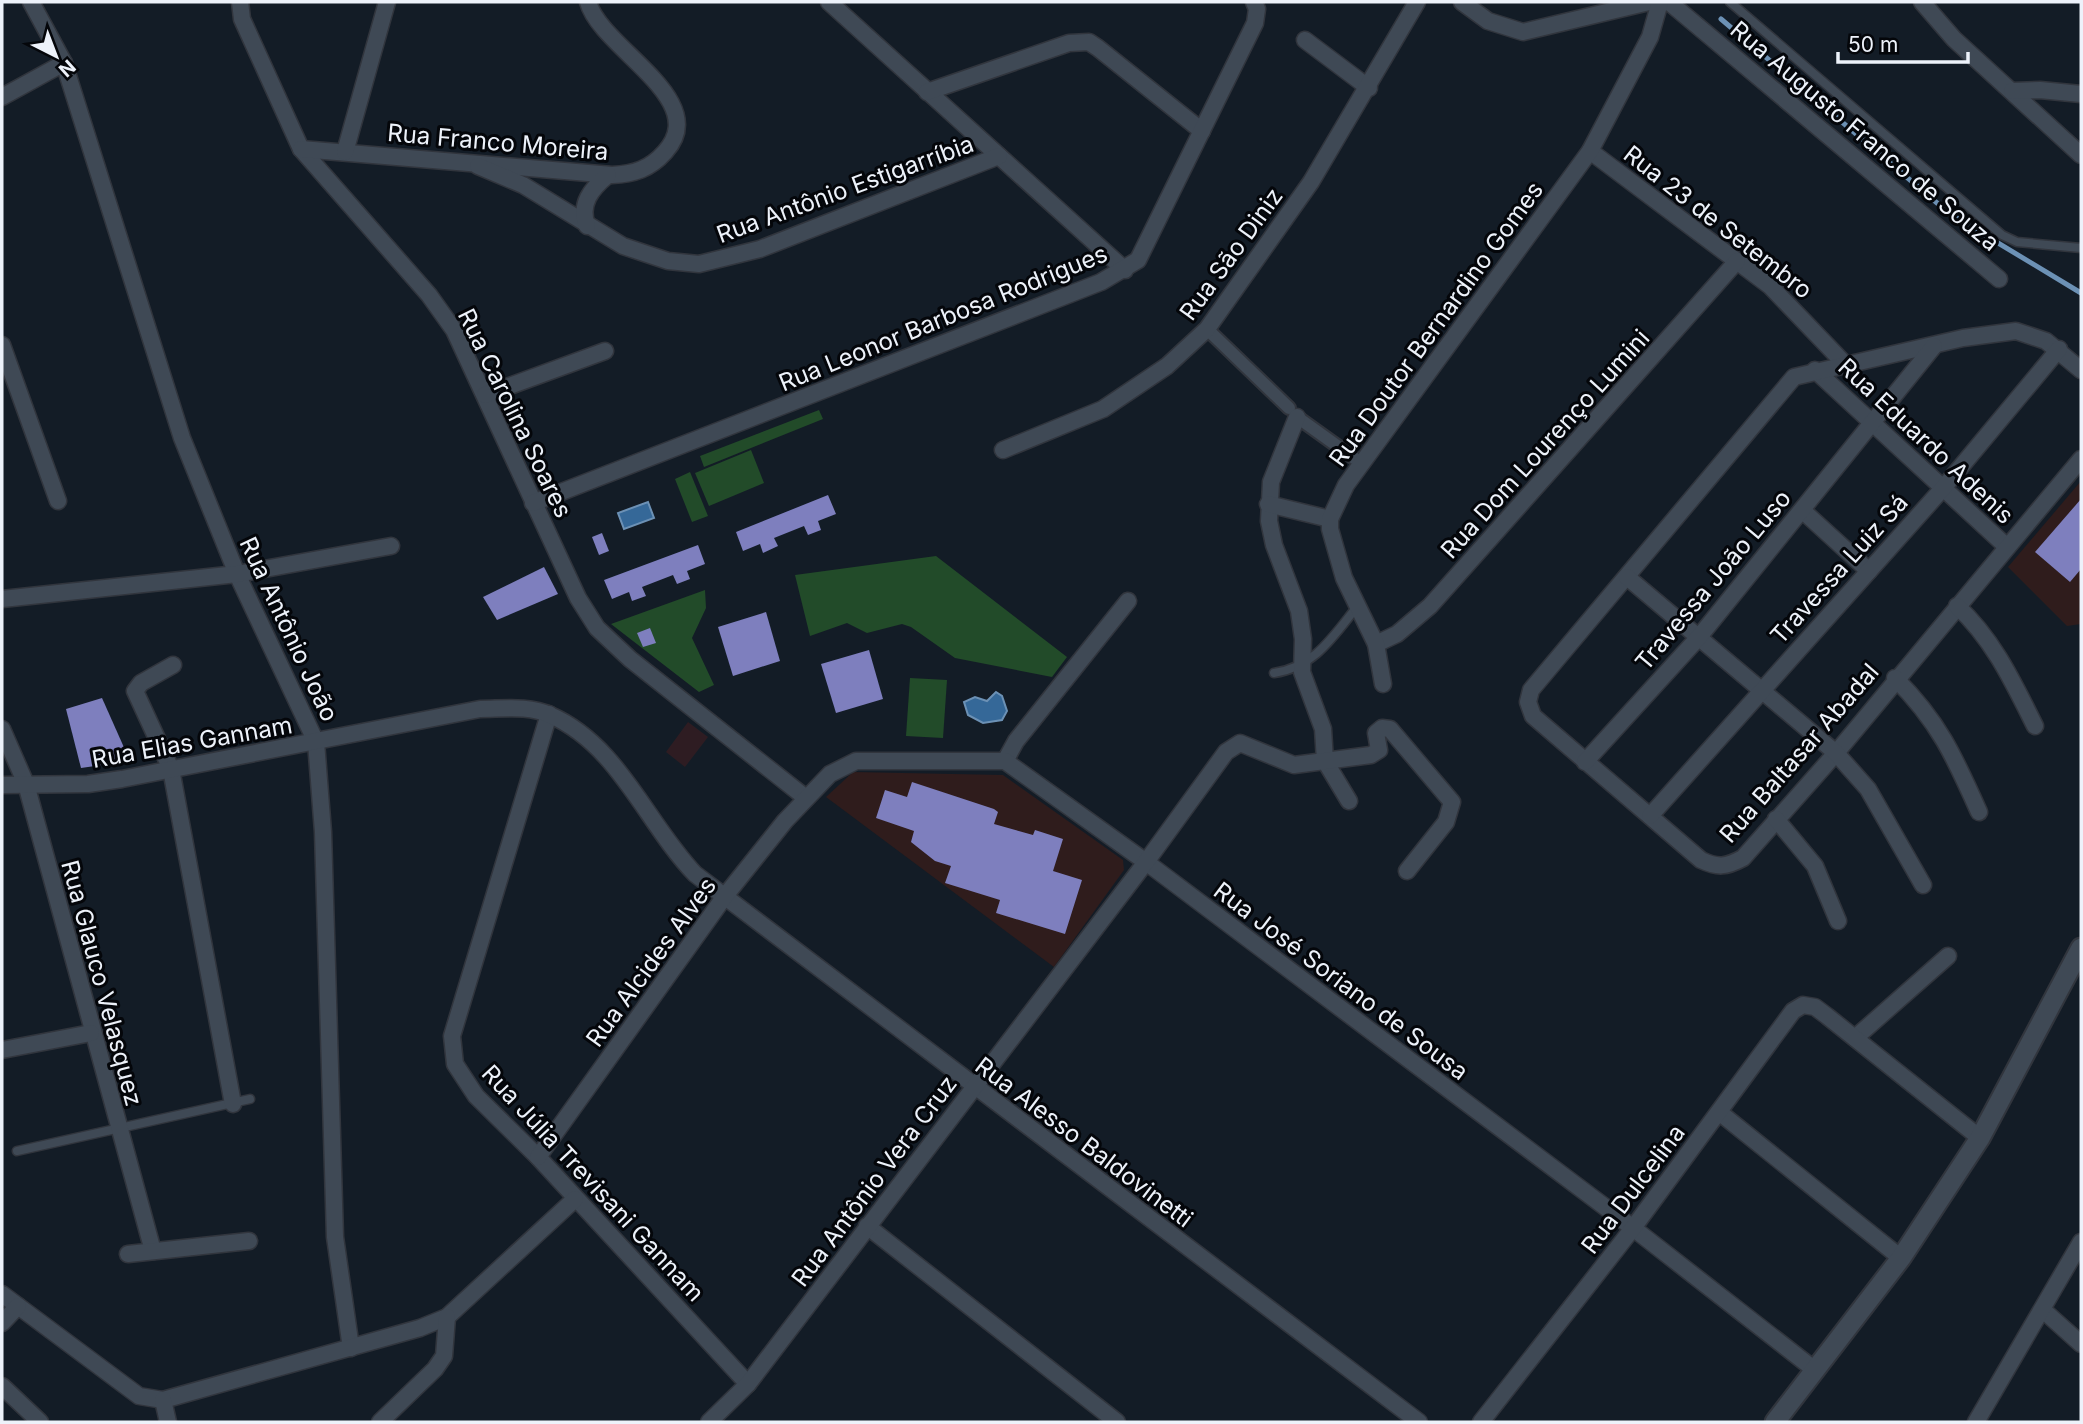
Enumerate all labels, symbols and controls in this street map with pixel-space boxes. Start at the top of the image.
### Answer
street label: Rua Augusto Franco de Souza [1725,15,2005,257]
north arrow [21,21,91,91]
scale bar [1838,21,1968,65]
text: 50 m [1848,32,1898,57]
text: N [54,55,80,82]
street label: Rua Franco Moreira [386,118,610,166]
street label: Rua Antônio Estigarríbia [713,129,977,249]
street label: Rua 23 de Setembro [1618,139,1818,305]
street label: Rua Doutor Bernardino Gomes [1323,176,1549,472]
street label: Rua São Diniz [1173,182,1289,326]
street label: Rua Leonor Barbosa Rodrigues [775,239,1111,397]
street label: Rua Carolina Soares [452,304,578,522]
street label: Rua Dom Lourenço Lumini [1435,324,1655,564]
street label: Rua Eduardo Adenis [1832,352,2020,530]
street label: Travessa João Luso [1629,484,1797,676]
street label: Travessa Luiz Sá [1764,488,1914,650]
street label: Rua Antônio João [234,532,344,726]
street label: Rua Baltasar Abadal [1713,658,1885,848]
street label: Rua Elias Gannam [89,710,295,774]
street label: Rua Glauco Velasquez [55,857,149,1109]
street label: Rua Alcides Alves [580,872,722,1052]
street label: Rua José Soriano de Sousa [1208,876,1474,1086]
street label: Rua Alesso Baldovinetti [970,1051,1198,1233]
street label: Rua Júlia Trevisani Gannam [476,1059,710,1307]
street label: Rua Antônio Vera Cruz [785,1070,963,1292]
street label: Rua Dulcelina [1575,1119,1691,1259]

